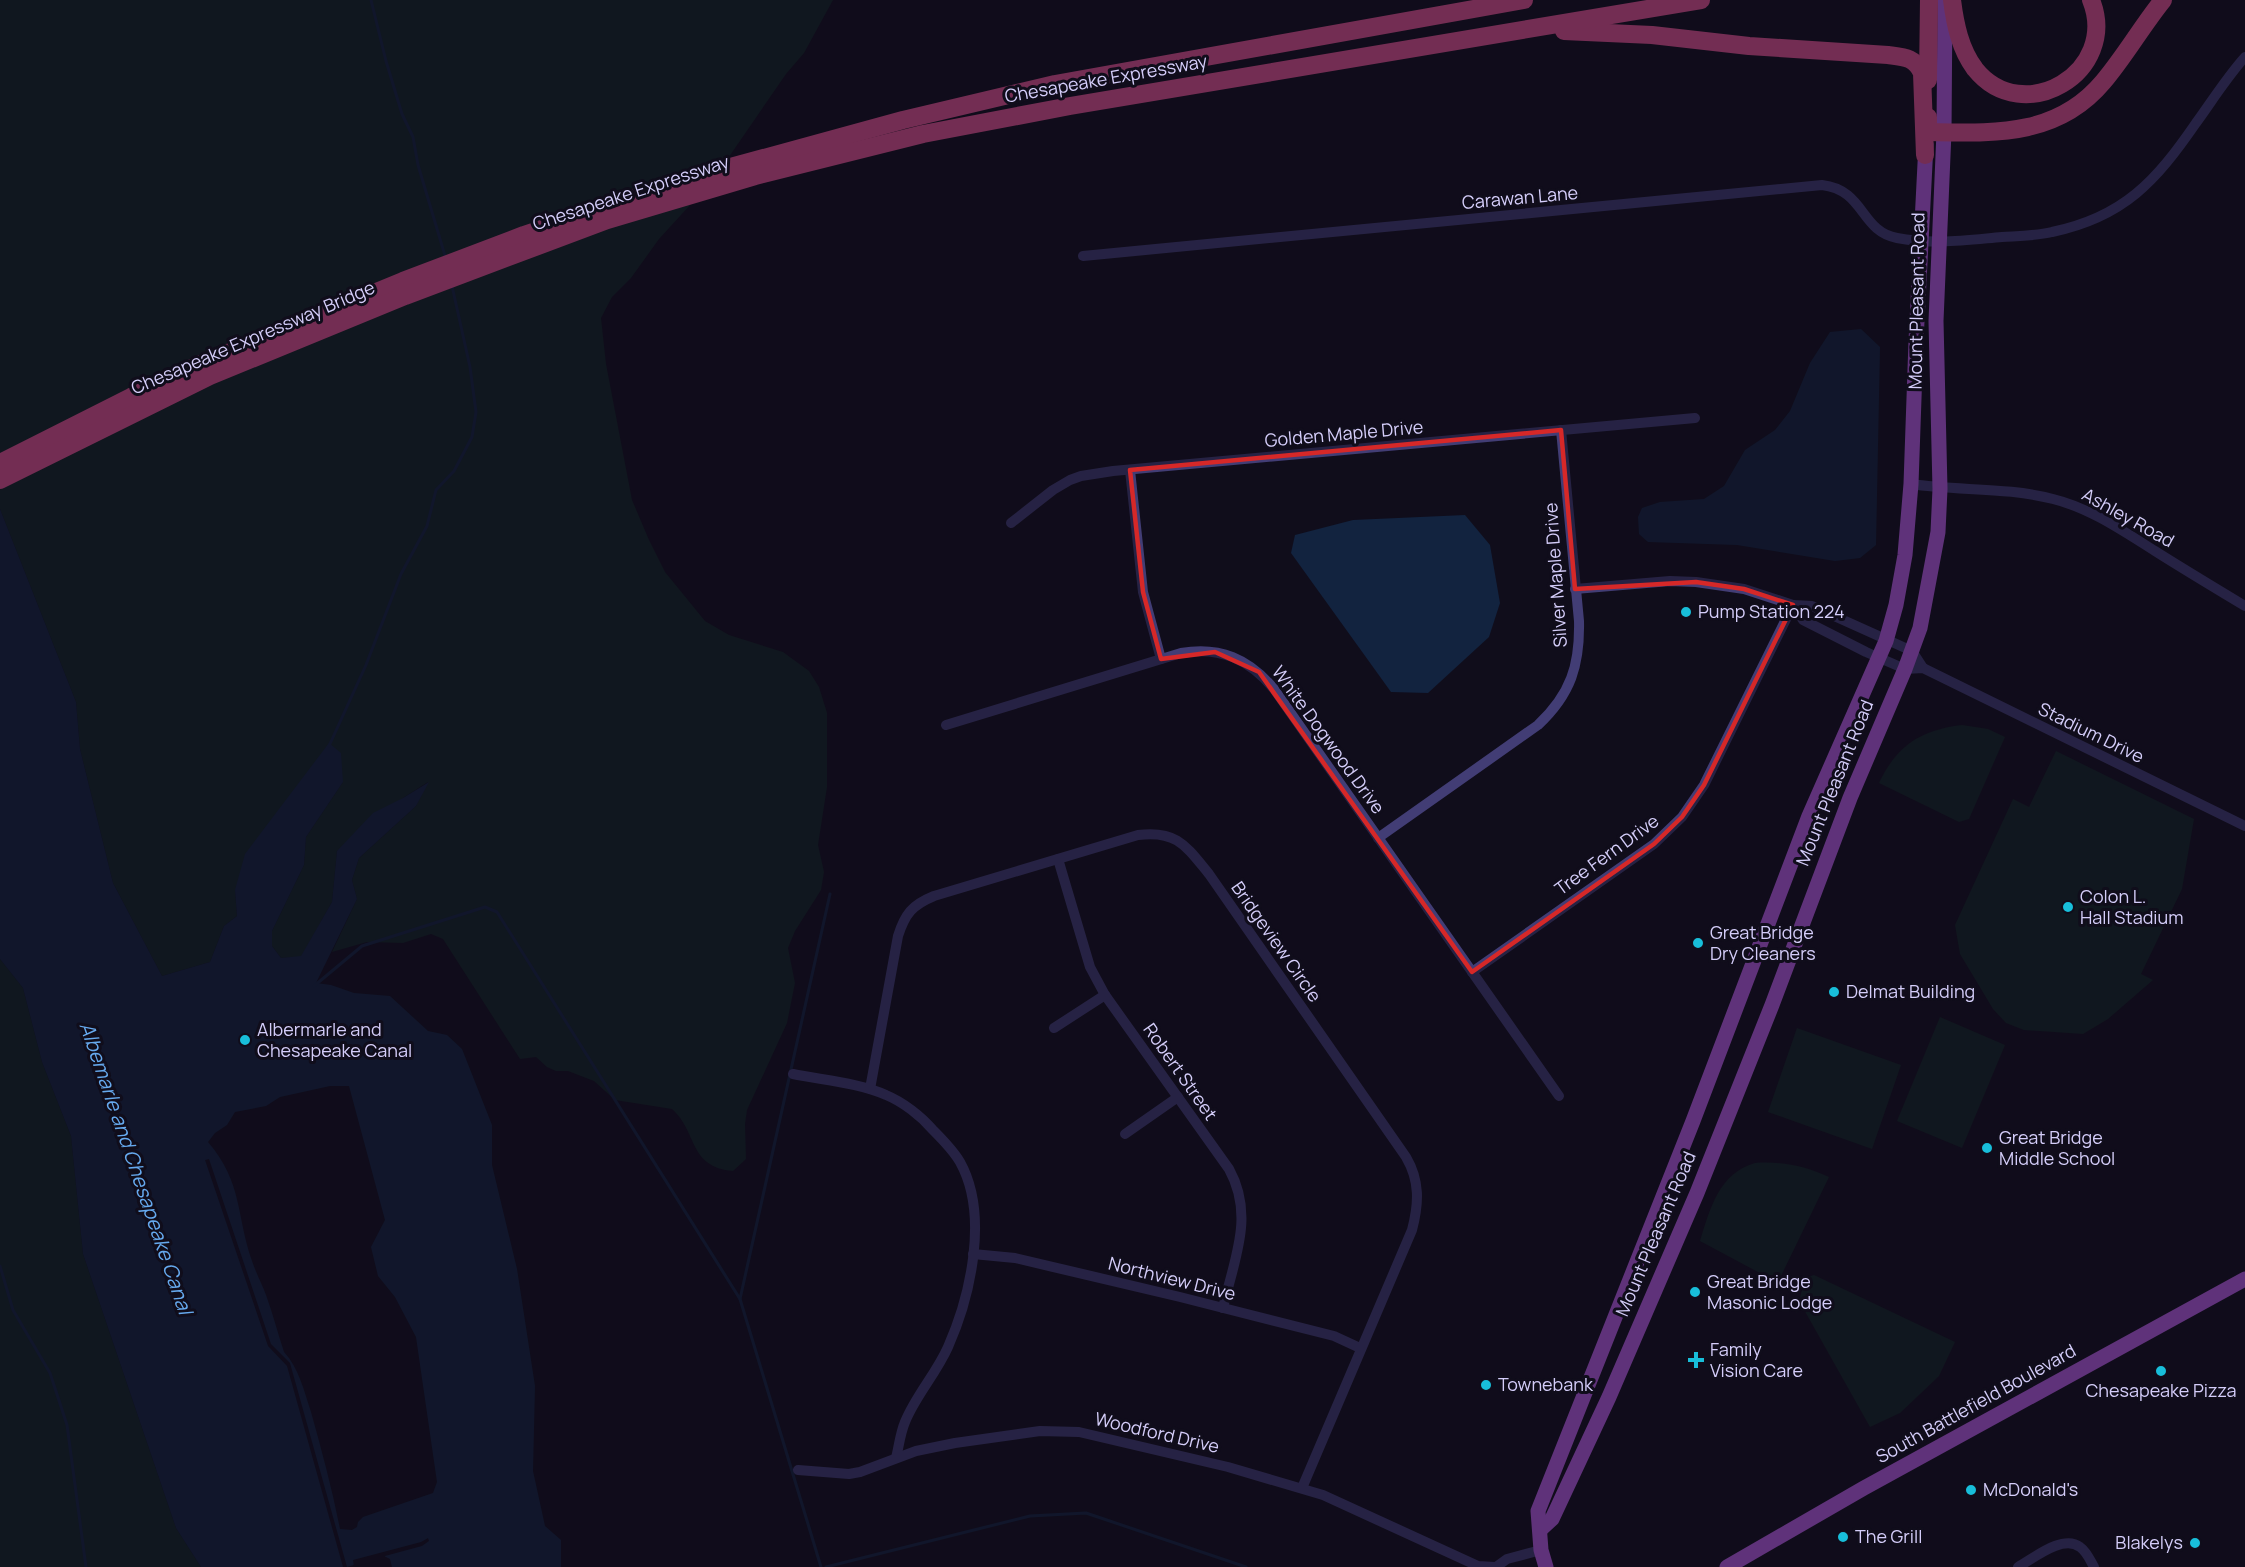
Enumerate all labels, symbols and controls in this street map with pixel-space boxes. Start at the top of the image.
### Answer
street label: Chesapeake Expressway [1003,48,1210,108]
street label: Chesapeake Expressway [529,149,733,235]
street label: Carawan Lane [1461,180,1579,214]
street label: Mount Pleasant Road [1902,212,1930,390]
street label: Chesapeake Expressway Bridge [127,275,378,399]
street label: Golden Maple Drive [1264,414,1424,452]
street label: Ashley Road [2078,482,2179,552]
street label: Silver Maple Drive [1538,502,1572,648]
place label: Pump Station 224 [1698,599,1845,623]
marker: Pump Station 224 [1679,605,1693,619]
street label: White Dogwood Drive [1267,661,1391,818]
street label: Mount Pleasant Road [1790,696,1878,869]
street label: Stadium Drive [2035,696,2148,768]
street label: Tree Fern Drive [1550,808,1663,900]
street label: Bridgeview Circle [1226,876,1327,1006]
place label: Colon L. Hall Stadium [2080,884,2183,929]
marker: Colon L. Hall Stadium [2061,900,2075,914]
place label: Great Bridge Dry Cleaners [1710,920,1816,965]
marker: Great Bridge Dry Cleaners [1691,936,1705,950]
place label: Delmat Building [1846,979,1975,1003]
marker: Delmat Building [1827,985,1841,999]
place label: Albermarle and Chesapeake Canal [257,1017,412,1062]
water label: Albemarle and Chesapeake Canal [74,1018,200,1320]
street label: Robert Street [1138,1018,1223,1125]
marker: Albermarle and Chesapeake Canal [238,1033,252,1047]
place label: Great Bridge Middle School [1999,1125,2115,1170]
marker: Great Bridge Middle School [1980,1141,1994,1155]
street label: Mount Pleasant Road [1609,1147,1701,1320]
street label: Northview Drive [1106,1251,1238,1305]
place label: Great Bridge Masonic Lodge [1707,1269,1832,1314]
marker: Great Bridge Masonic Lodge [1688,1285,1702,1299]
place label: Family Vision Care [1710,1337,1803,1382]
street label: South Battlefield Boulevard [1871,1338,2080,1468]
marker: Family Vision Care [1687,1351,1705,1369]
marker: Chesapeake Pizza [2154,1364,2168,1378]
place label: Townebank [1498,1372,1594,1396]
marker: Townebank [1479,1378,1493,1392]
place label: Chesapeake Pizza [2085,1378,2237,1402]
street label: Woodford Drive [1093,1406,1222,1458]
place label: McDonald's [1983,1477,2078,1501]
marker: McDonald's [1964,1483,1978,1497]
place label: The Grill [1855,1524,1922,1548]
marker: The Grill [1836,1530,1850,1544]
place label: Blakelys [2115,1530,2183,1554]
marker: Blakelys [2188,1536,2202,1550]

